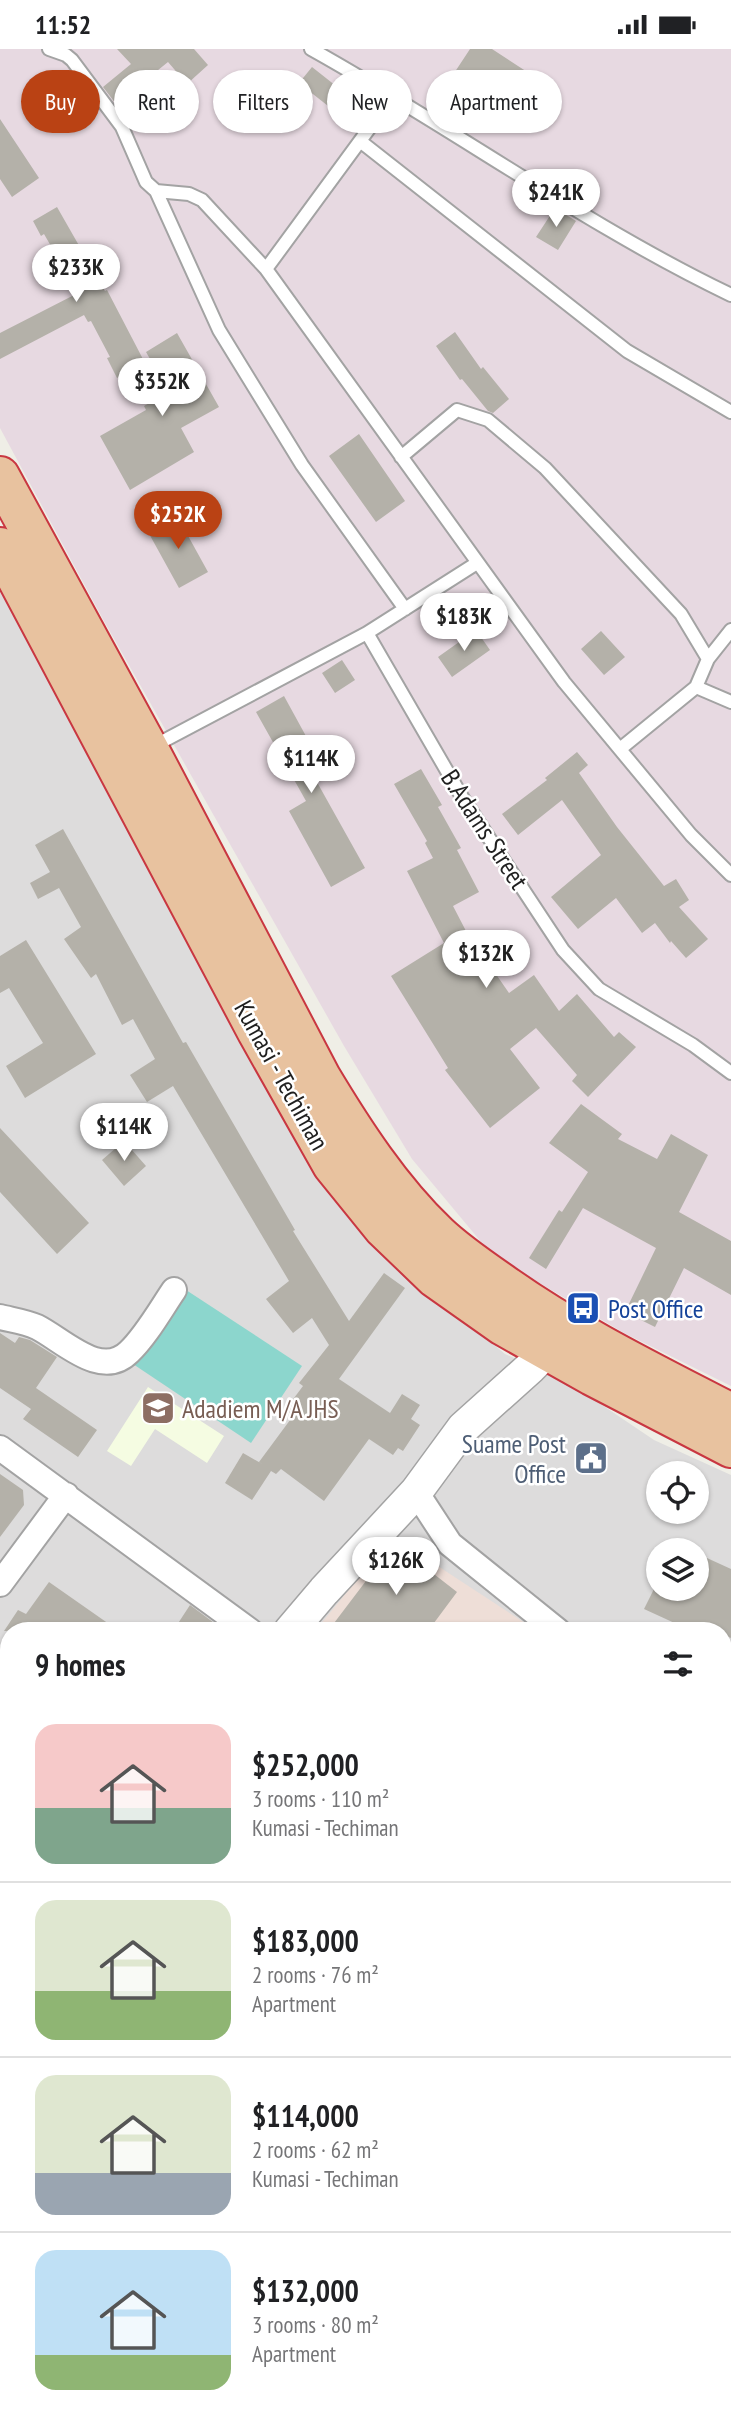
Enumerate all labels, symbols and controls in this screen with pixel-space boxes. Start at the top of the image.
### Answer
text: 11:52 [35,8,91,41]
chip: Buy [21,70,100,133]
chip: Rent [114,70,199,133]
chip: Filters [213,70,313,133]
chip: New [327,70,412,133]
chip: Apartment [426,70,562,133]
pin: $241K [507,169,605,229]
text: $241K [528,177,584,206]
pin: $233K [27,245,125,304]
text: $233K [48,252,104,281]
pin: $352K [113,359,211,418]
text: $352K [134,366,190,395]
pin: $252K [129,491,227,551]
text: $252K [150,499,206,528]
pin: $183K [415,593,513,653]
text: $183K [436,601,492,630]
pin: $114K [262,735,360,795]
text: $114K [283,743,339,772]
street label: B.Adams Street [434,763,536,895]
pin: $132K [437,930,535,990]
text: $132K [458,938,514,967]
street label: Kumasi - Techiman [227,994,337,1156]
pin: $114K [75,1103,173,1163]
text: $114K [96,1111,152,1140]
bus stop icon: Post Office [564,1289,602,1327]
place label: Post Office [608,1292,704,1325]
school or university icon: Adadiem M/A JHS [139,1389,177,1427]
place label: Adadiem M/A JHS [182,1392,339,1425]
place label: Suame Post Office [462,1427,566,1490]
public building icon: Suame Post Office [572,1439,610,1477]
map controls [646,1461,709,1601]
button: locate [646,1461,709,1524]
pin: $126K [347,1537,445,1597]
button: layers [646,1538,709,1601]
text: $126K [368,1545,424,1574]
text: 9 homes [35,1645,126,1684]
icon: filters [659,1645,697,1683]
text: $252,000 [252,1745,359,1784]
icon: home [91,1752,175,1836]
text: 3 rooms · 110 m² [252,1784,389,1813]
text: Kumasi - Techiman [252,1813,399,1842]
text: $183,000 [252,1921,359,1960]
icon: home [91,1928,175,2012]
text: 2 rooms · 76 m² [252,1960,379,1989]
text: Apartment [252,1989,336,2018]
text: $114,000 [252,2096,359,2135]
icon: home [91,2103,175,2187]
text: 2 rooms · 62 m² [252,2135,379,2164]
text: Kumasi - Techiman [252,2164,399,2193]
text: $132,000 [252,2271,359,2310]
icon: home [91,2278,175,2362]
text: 3 rooms · 80 m² [252,2310,379,2339]
text: Apartment [252,2339,336,2368]

